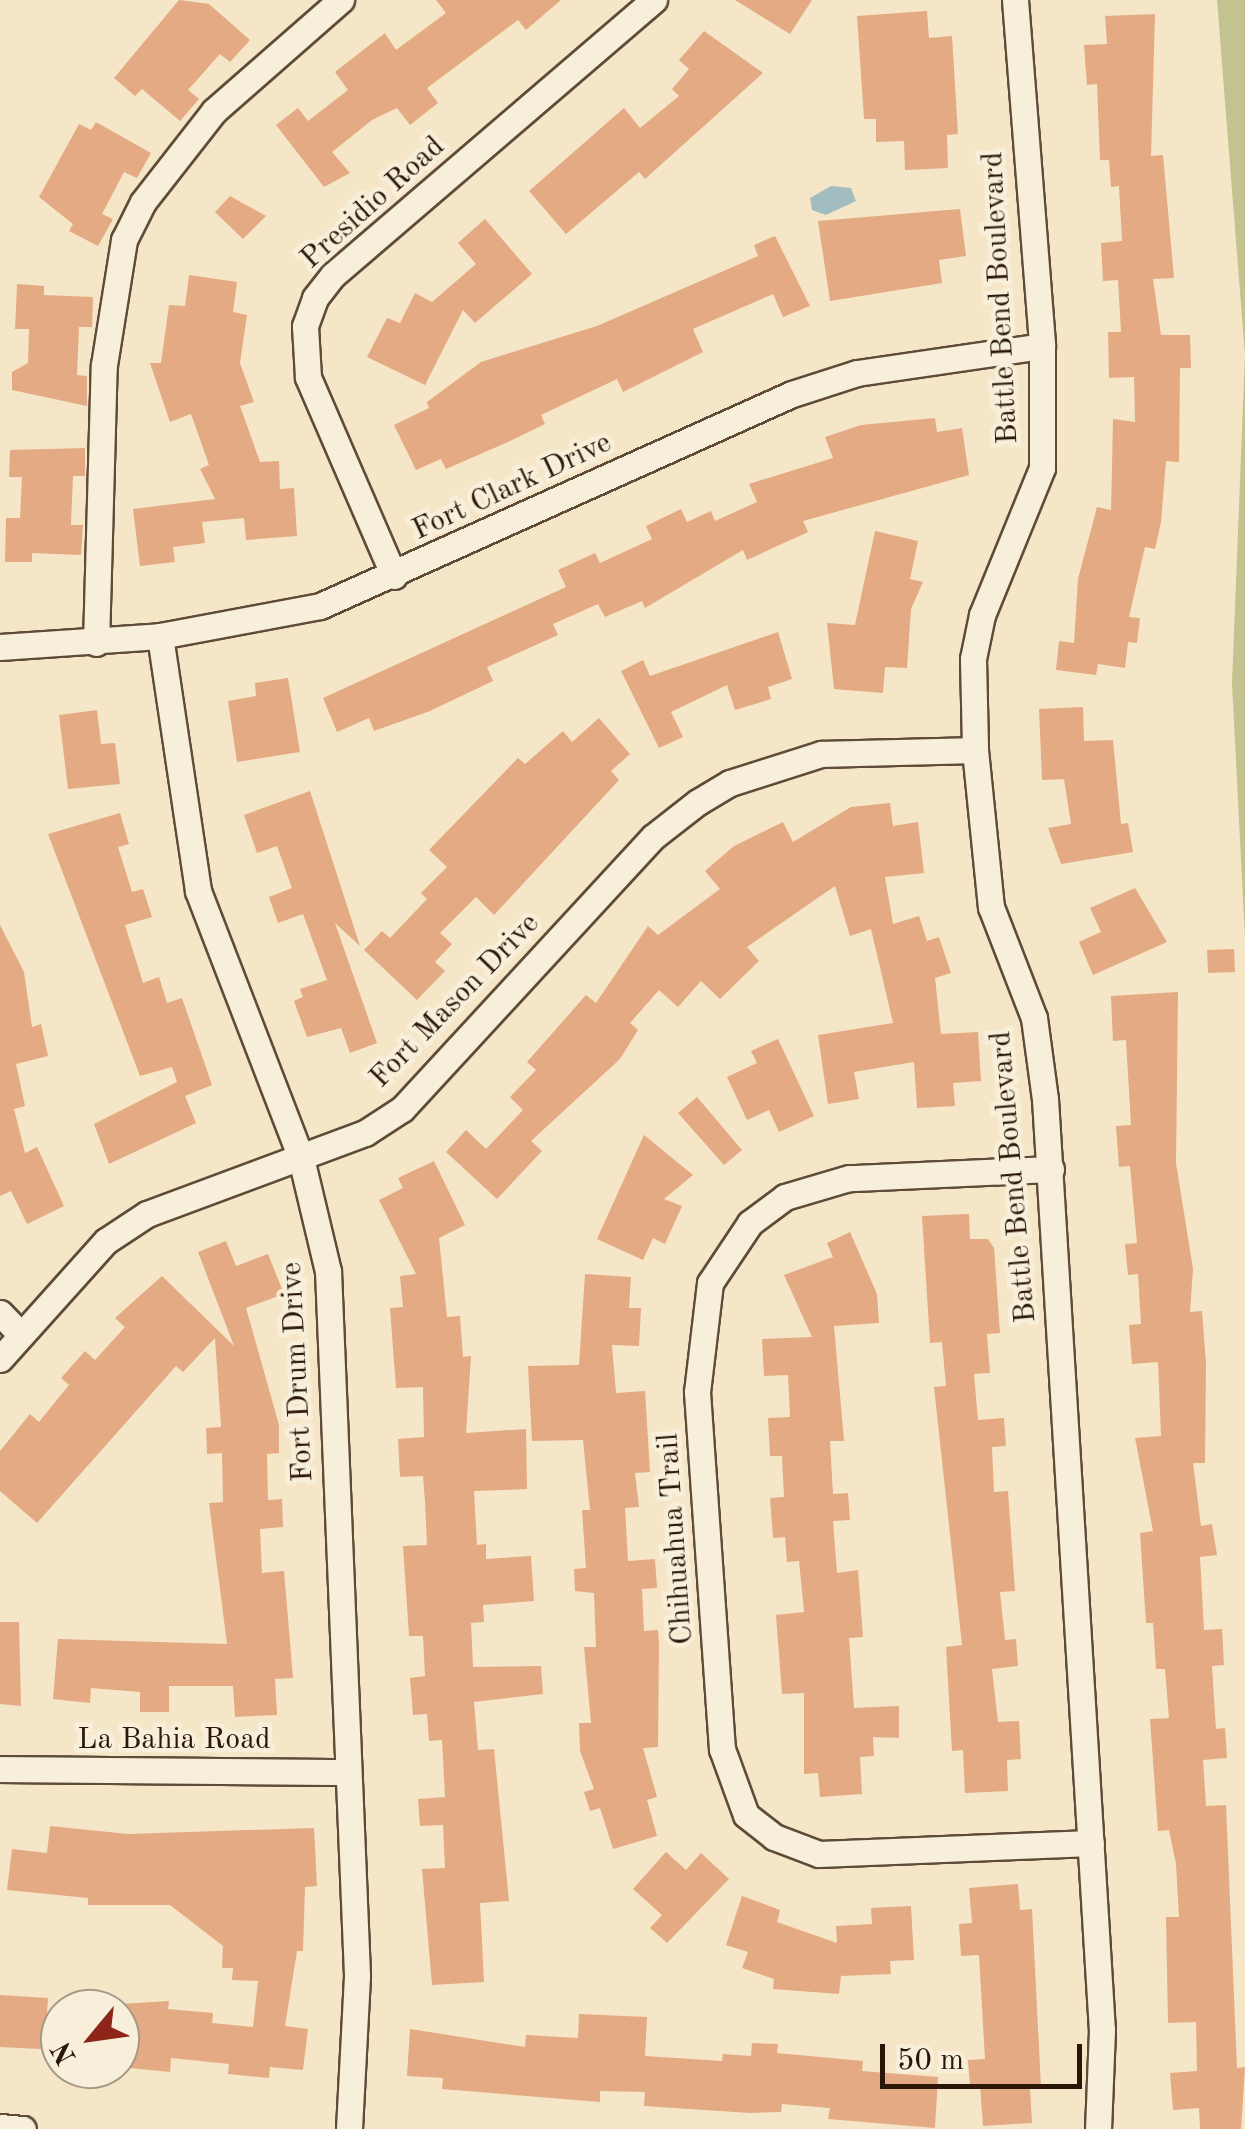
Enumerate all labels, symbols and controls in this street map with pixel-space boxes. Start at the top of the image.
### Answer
street label: Presidio Road [294,129,452,277]
street label: Battle Bend Boulevard [975,151,1027,445]
street label: Fort Clark Drive [407,425,617,549]
street label: Fort Mason Drive [363,906,547,1096]
street label: Battle Bend Boulevard [983,1030,1045,1324]
street label: Fort Drum Drive [274,1261,322,1483]
street label: Chihuahua Trail [651,1432,701,1646]
street label: La Bahia Road [77,1722,271,1758]
north arrow [40,1989,140,2089]
scale bar [885,2024,1088,2086]
text: N [48,2036,83,2069]
text: 50 m [897,2046,964,2076]

